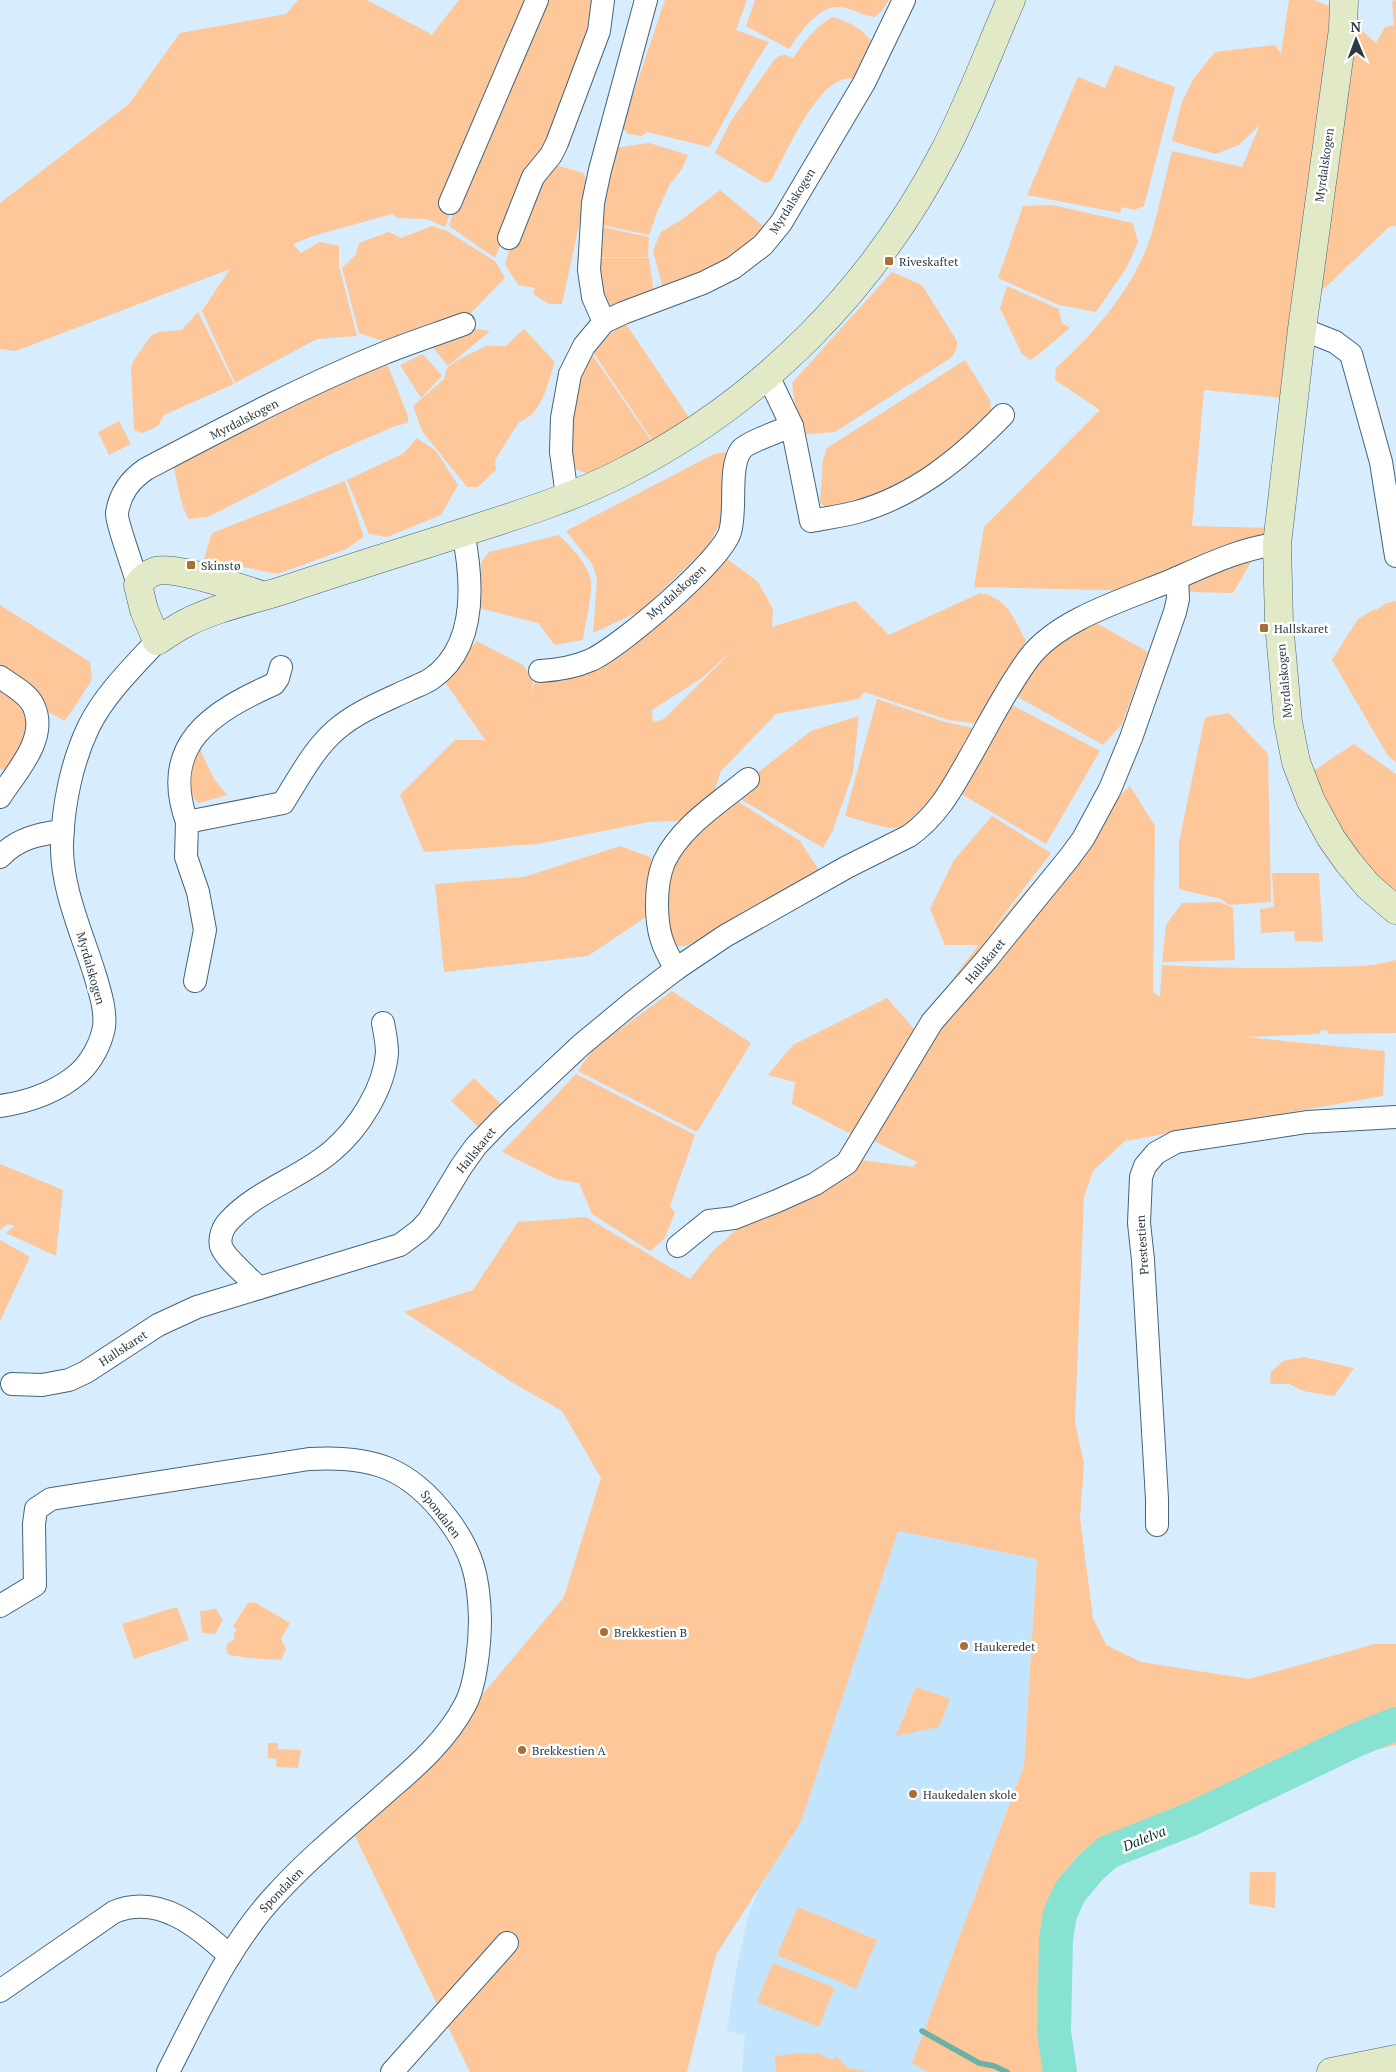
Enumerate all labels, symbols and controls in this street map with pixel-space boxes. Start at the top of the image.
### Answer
north arrow [1331,15,1381,65]
text: N [1350,17,1362,36]
street label: Myrdalskogen [1311,127,1337,203]
street label: Myrdalskogen [766,165,818,237]
place label: Riveskaftet [899,254,959,269]
marker: Riveskaftet [883,255,895,267]
street label: Myrdalskogen [207,395,281,443]
place label: Skinstø [201,558,241,573]
marker: Skinstø [185,559,197,571]
street label: Myrdalskogen [643,561,709,623]
place label: Hallskaret [1274,621,1329,636]
marker: Hallskaret [1258,622,1270,634]
street label: Myrdalskogen [1273,643,1295,719]
street label: Myrdalskogen [73,930,109,1006]
street label: Hallskaret [962,935,1009,987]
street label: Hallskaret [453,1124,499,1176]
street label: Prestestien [1132,1215,1152,1275]
street label: Hallskaret [96,1327,150,1369]
street label: Spondalen [418,1487,464,1541]
place label: Brekkestien B [614,1625,687,1640]
marker: Brekkestien B [598,1626,610,1638]
place label: Haukeredet [974,1639,1036,1654]
marker: Haukeredet [958,1640,970,1652]
place label: Brekkestien A [532,1743,606,1758]
marker: Brekkestien A [516,1744,528,1756]
place label: Haukedalen skole [923,1787,1017,1802]
marker: Haukedalen skole [907,1788,919,1800]
water label: Dalelva [1119,1821,1168,1856]
street label: Spondalen [256,1864,306,1916]

